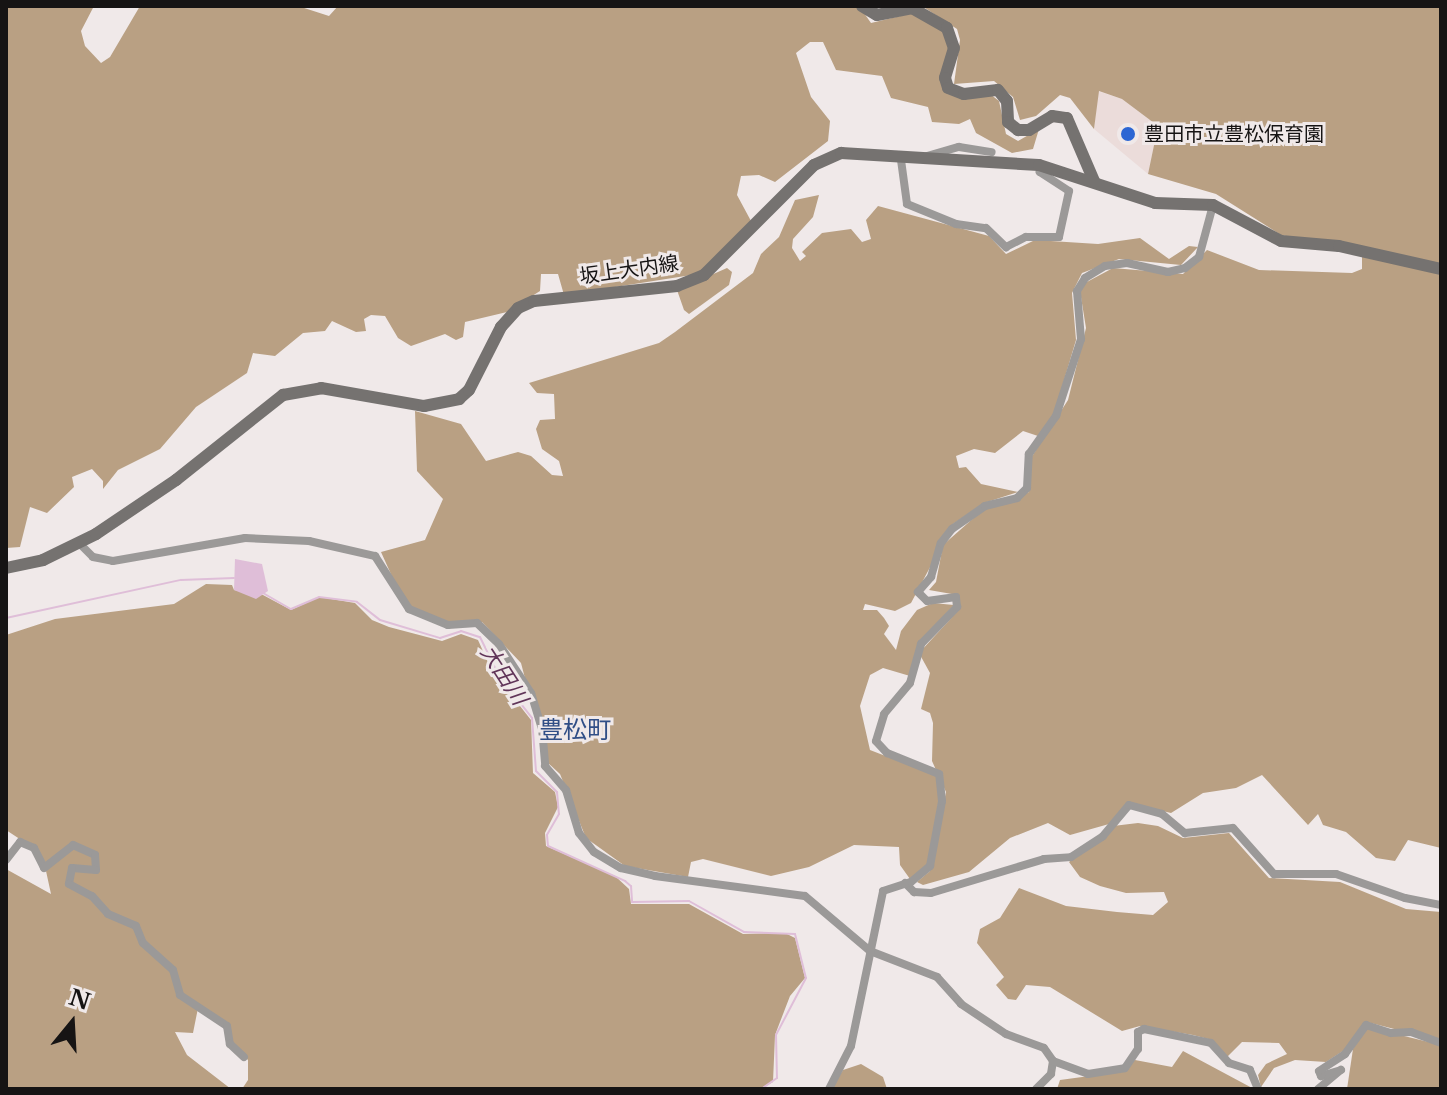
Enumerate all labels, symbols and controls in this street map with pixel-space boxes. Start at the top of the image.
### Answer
place label: 豊田市立豊松保育園 [1144,122,1324,146]
marker: 豊田市立豊松保育園 [1119,125,1137,143]
street label: 坂上大内線 [578,251,680,289]
water label: 大田川 [475,640,533,710]
district label: 豊松町 [539,716,611,744]
north arrow [32,983,112,1063]
text: N [66,984,94,1016]

